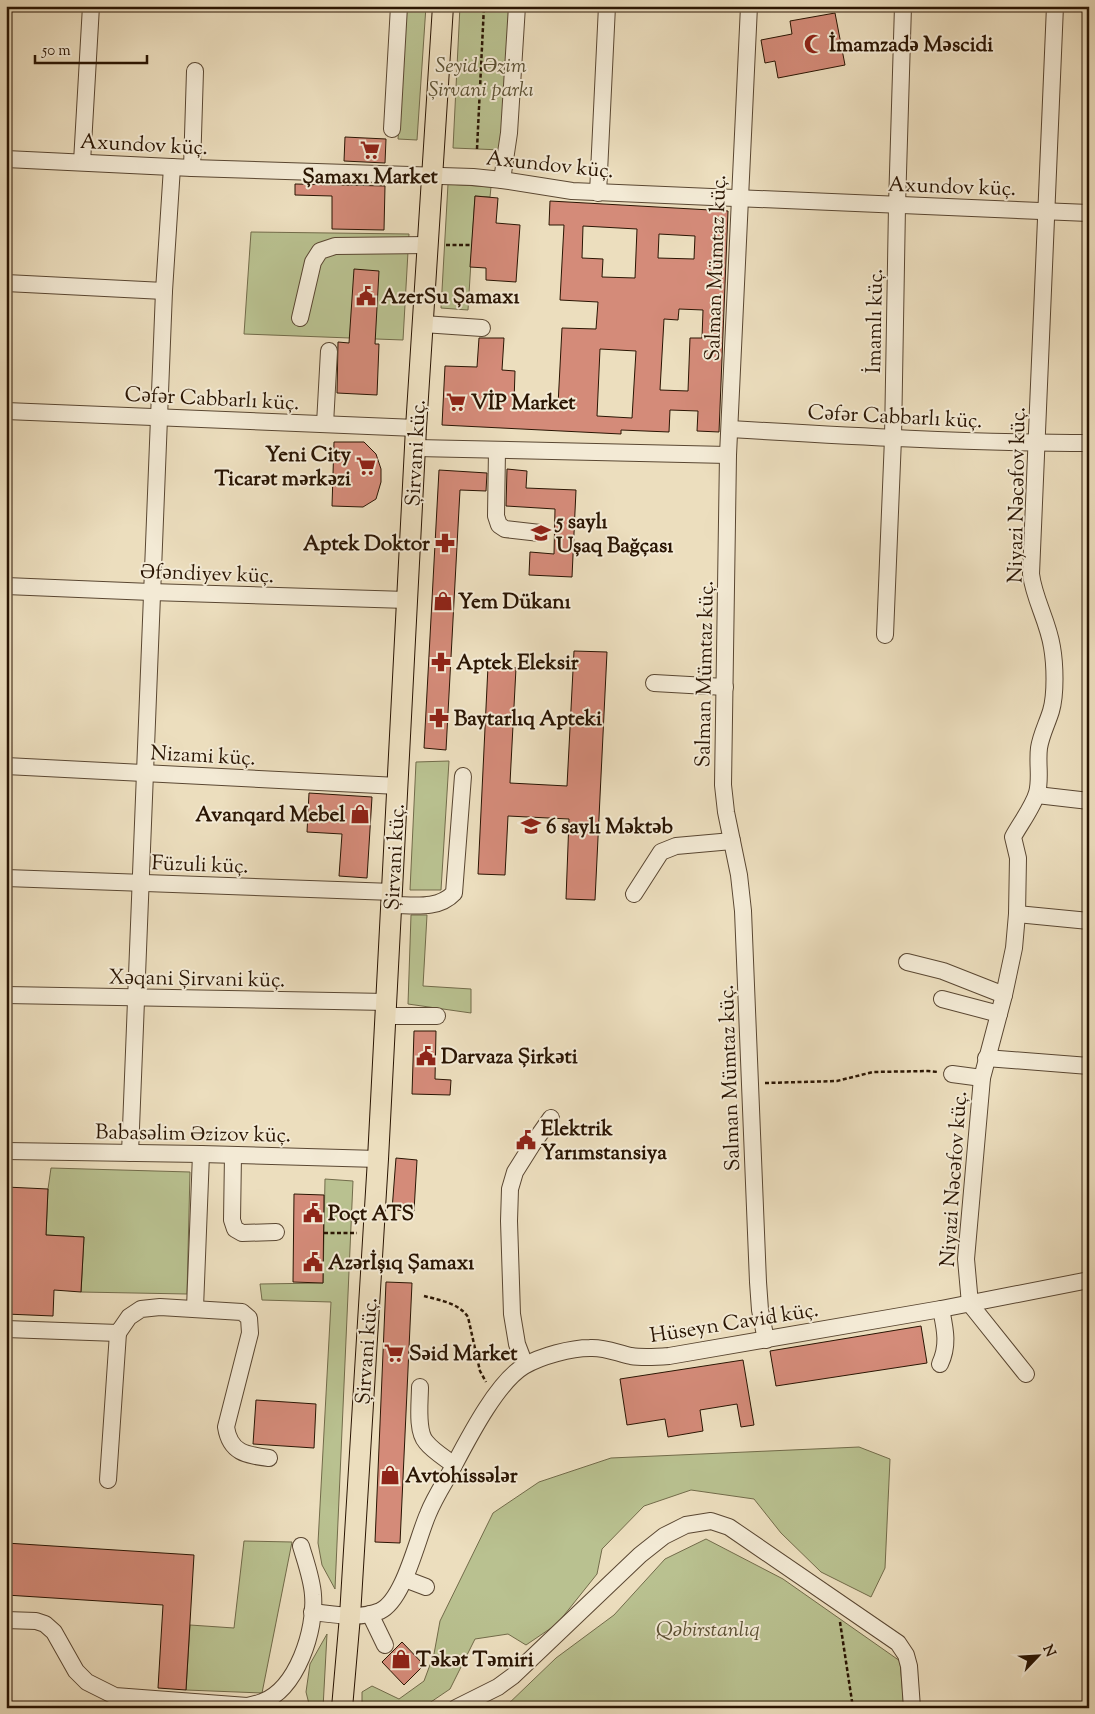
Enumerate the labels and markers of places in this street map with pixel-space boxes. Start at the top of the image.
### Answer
place label: İmamzadə Məscidi [829,31,993,61]
mosque icon: İmamzadə Məscidi [803,33,825,55]
supermarket icon: Şamaxı Market [359,139,381,161]
place label: Şamaxı Market [302,163,439,193]
place label: AzerSu Şamaxı [381,283,519,313]
public building icon: AzerSu Şamaxı [355,285,377,307]
place label: VİP Market [471,389,576,419]
supermarket icon: VİP Market [445,391,467,413]
place label: Yeni City Ticarət mərkəzi [215,441,352,495]
supermarket icon: Yeni City Ticarət mərkəzi [355,455,377,477]
place label: 5 saylı Uşaq Bağçası [554,508,673,562]
school or university icon: 5 saylı Uşaq Bağçası [530,522,552,544]
place label: Aptek Doktor [303,530,430,560]
pharmacy icon: Aptek Doktor [434,532,456,554]
place label: Yem Dükanı [458,588,571,618]
shop icon: Yem Dükanı [432,590,454,612]
place label: Aptek Eleksir [456,649,579,679]
pharmacy icon: Aptek Eleksir [430,651,452,673]
place label: Baytarlıq Apteki [454,705,602,735]
pharmacy icon: Baytarlıq Apteki [428,707,450,729]
place label: Avanqard Mebel [195,801,345,831]
shop icon: Avanqard Mebel [349,803,371,825]
place label: 6 saylı Məktəb [546,813,674,843]
school or university icon: 6 saylı Məktəb [520,815,542,837]
place label: Darvaza Şirkəti [441,1043,578,1073]
public building icon: Darvaza Şirkəti [415,1045,437,1067]
place label: Elektrik Yarımstansiya [541,1115,667,1169]
public building icon: Elektrik Yarımstansiya [515,1129,537,1151]
place label: Poçt ATS [328,1200,414,1230]
public building icon: Poçt ATS [302,1202,324,1224]
place label: Azərİşıq Şamaxı [328,1249,474,1279]
public building icon: Azərİşıq Şamaxı [302,1251,324,1273]
place label: Səid Market [409,1340,518,1370]
supermarket icon: Səid Market [383,1342,405,1364]
place label: Avtohissələr [405,1462,518,1492]
shop icon: Avtohissələr [379,1464,401,1486]
place label: Təkət Təmiri [416,1646,534,1676]
shop icon: Təkət Təmiri [390,1648,412,1670]

